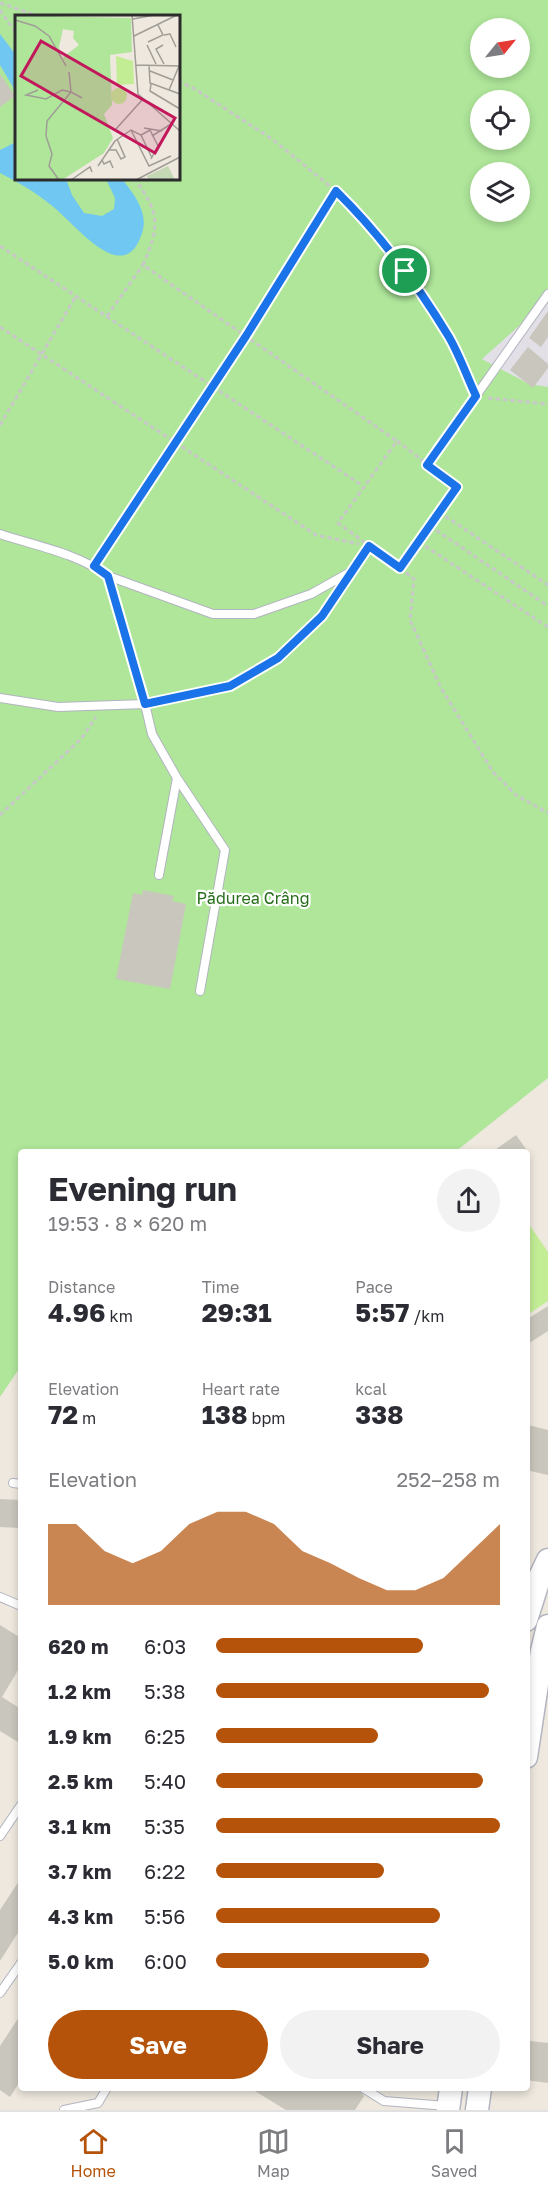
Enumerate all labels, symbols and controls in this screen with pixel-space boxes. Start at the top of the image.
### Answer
inset map [15,15,180,180]
north arrow [470,18,530,78]
map controls [470,18,530,222]
button: locate [470,90,530,150]
button: layers [470,162,530,222]
pin [379,245,430,296]
icon: arrive [388,254,421,287]
park label: Pădurea Crâng [197,888,309,908]
text: Evening run [48,1169,237,1208]
button: share [437,1169,500,1232]
text: 19:53 · 8 × 620 m [48,1211,207,1235]
text: Distance [48,1277,115,1297]
text: Time [202,1277,239,1297]
text: Pace [355,1277,393,1297]
text: 4.96 [48,1297,106,1328]
text: 29:31 [202,1297,272,1328]
text: 5:57 [355,1297,410,1328]
text: km [106,1306,133,1326]
text: /km [410,1306,444,1326]
text: Elevation [48,1379,119,1399]
text: Heart rate [202,1379,280,1399]
text: kcal [355,1379,387,1399]
text: 72 [48,1399,78,1430]
text: 138 [202,1399,248,1430]
text: 338 [355,1399,404,1430]
text: m [78,1408,96,1428]
text: bpm [248,1408,285,1428]
text: Elevation [48,1467,137,1491]
text: 252–258 m [397,1467,500,1491]
text: 620 m [48,1634,108,1658]
text: 6:03 [144,1634,186,1658]
text: 1.2 km [48,1679,111,1703]
text: 5:38 [144,1679,186,1703]
text: 1.9 km [48,1724,112,1748]
text: 6:25 [144,1724,185,1748]
text: 2.5 km [48,1769,113,1793]
text: 5:40 [144,1769,186,1793]
text: 3.1 km [48,1814,111,1838]
text: 5:35 [144,1814,185,1838]
text: 3.7 km [48,1859,112,1883]
text: 6:22 [144,1859,185,1883]
text: 4.3 km [48,1904,113,1928]
text: 5:56 [144,1904,185,1928]
text: 5.0 km [48,1949,114,1973]
text: 6:00 [144,1949,187,1973]
button: Save [48,2010,268,2079]
button: Share [280,2010,500,2079]
tab: Home [71,2125,116,2181]
tab: Map [257,2125,290,2181]
tab: Saved [431,2125,477,2181]

